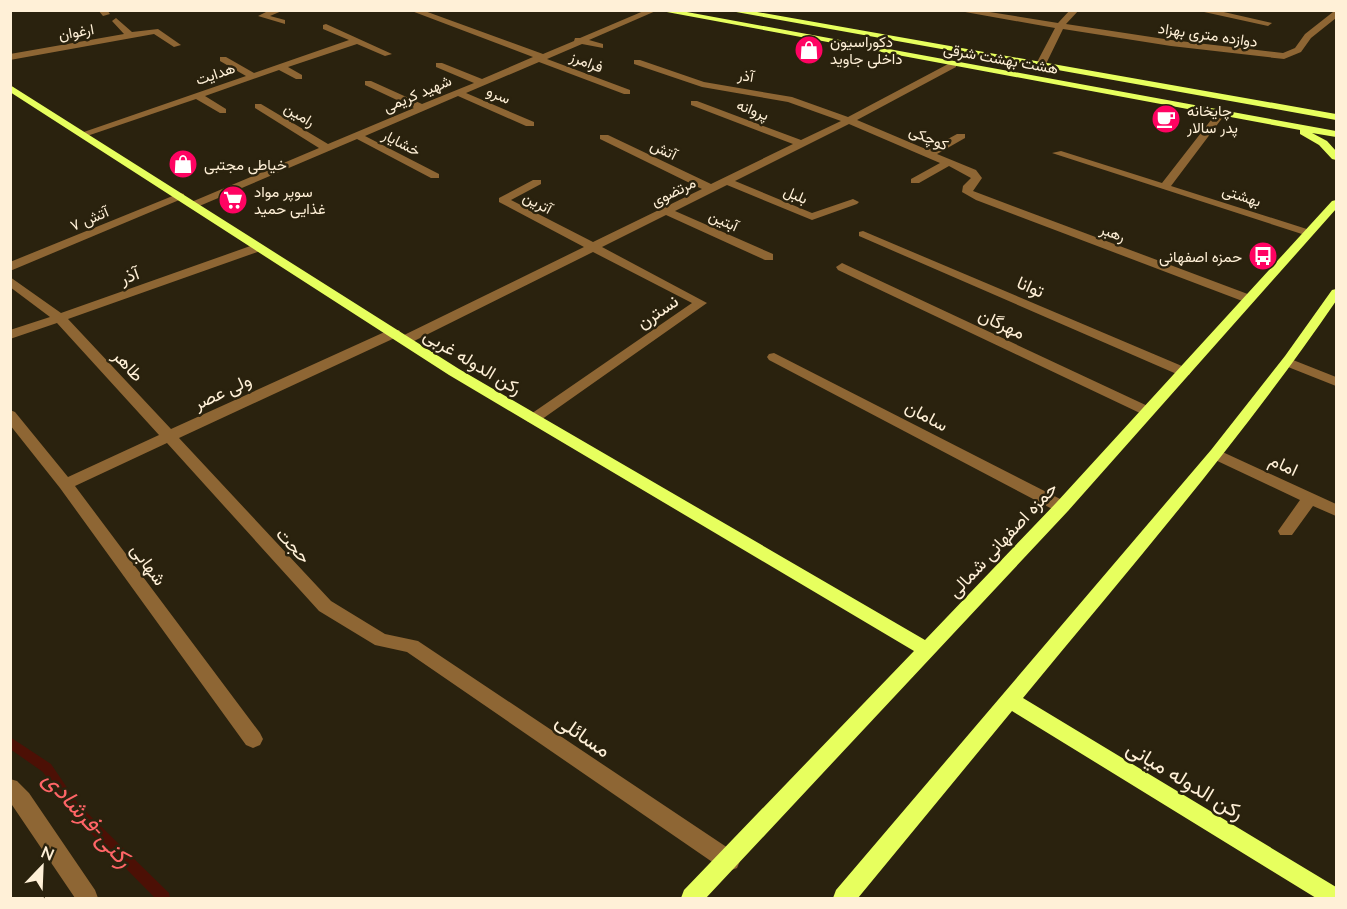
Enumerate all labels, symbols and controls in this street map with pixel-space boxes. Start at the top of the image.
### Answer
street label: دوازده متری بهزاد [1157,18,1259,52]
street label: ارغوان [57,19,95,44]
place label: دکوراسیون داخلی جاوید [830,32,902,69]
shop icon: دکوراسیون داخلی جاوید [793,34,825,66]
street label: هشت بهشت شرقی [942,39,1060,79]
street label: فرامرز [567,46,606,76]
street label: هدایت [193,58,237,89]
street label: آذر [736,65,757,86]
street label: شهید کریمی [380,71,455,117]
street label: سرو [484,81,514,108]
street label: پروانه [734,95,772,125]
street label: رامین [280,98,319,132]
place label: چایخانه پدر سالار [1186,101,1238,138]
cafe icon: چایخانه پدر سالار [1150,103,1182,135]
street label: کوچکی [906,121,952,155]
street label: خشایار [379,124,424,160]
street label: آتش [647,135,681,165]
shop icon: خیاطی مجتبی [167,148,199,180]
place label: خیاطی مجتبی [204,155,287,175]
street label: مرتضوی [648,172,699,211]
street label: بهشتی [1220,180,1264,212]
street label: بلبل [781,181,811,208]
place label: سوپر مواد غذایی حمید [254,182,326,219]
supermarket icon: سوپر مواد غذایی حمید [217,184,249,216]
street label: آترین [519,187,557,220]
street label: آتش ۷ [67,201,113,236]
street label: آبتین [706,206,743,237]
street label: رهبر [1097,219,1128,246]
bus stop icon: حمزه اصفهانی [1247,240,1279,272]
place label: حمزه اصفهانی [1159,247,1242,267]
street label: آذر [115,261,144,290]
street label: توانا [1014,270,1048,302]
street label: نسترن [632,289,683,334]
street label: مهرگان [975,303,1029,344]
street label: رکن الدوله غربی [419,323,526,400]
street label: طاهر [107,344,149,386]
street label: ولی عصر [189,368,255,415]
street label: سامان [902,395,952,435]
street label: امام [1265,448,1302,482]
street label: حمزه اصفهانی شمالی [943,477,1062,602]
street label: حجت [272,522,316,568]
street label: شهابی [126,539,172,590]
street label: مسائلی [551,707,616,762]
street label: رکن الدوله میانی [1122,734,1249,826]
water label: رکنی-فرشادی [36,763,140,874]
north arrow [12,837,72,897]
text: N [39,842,57,864]

